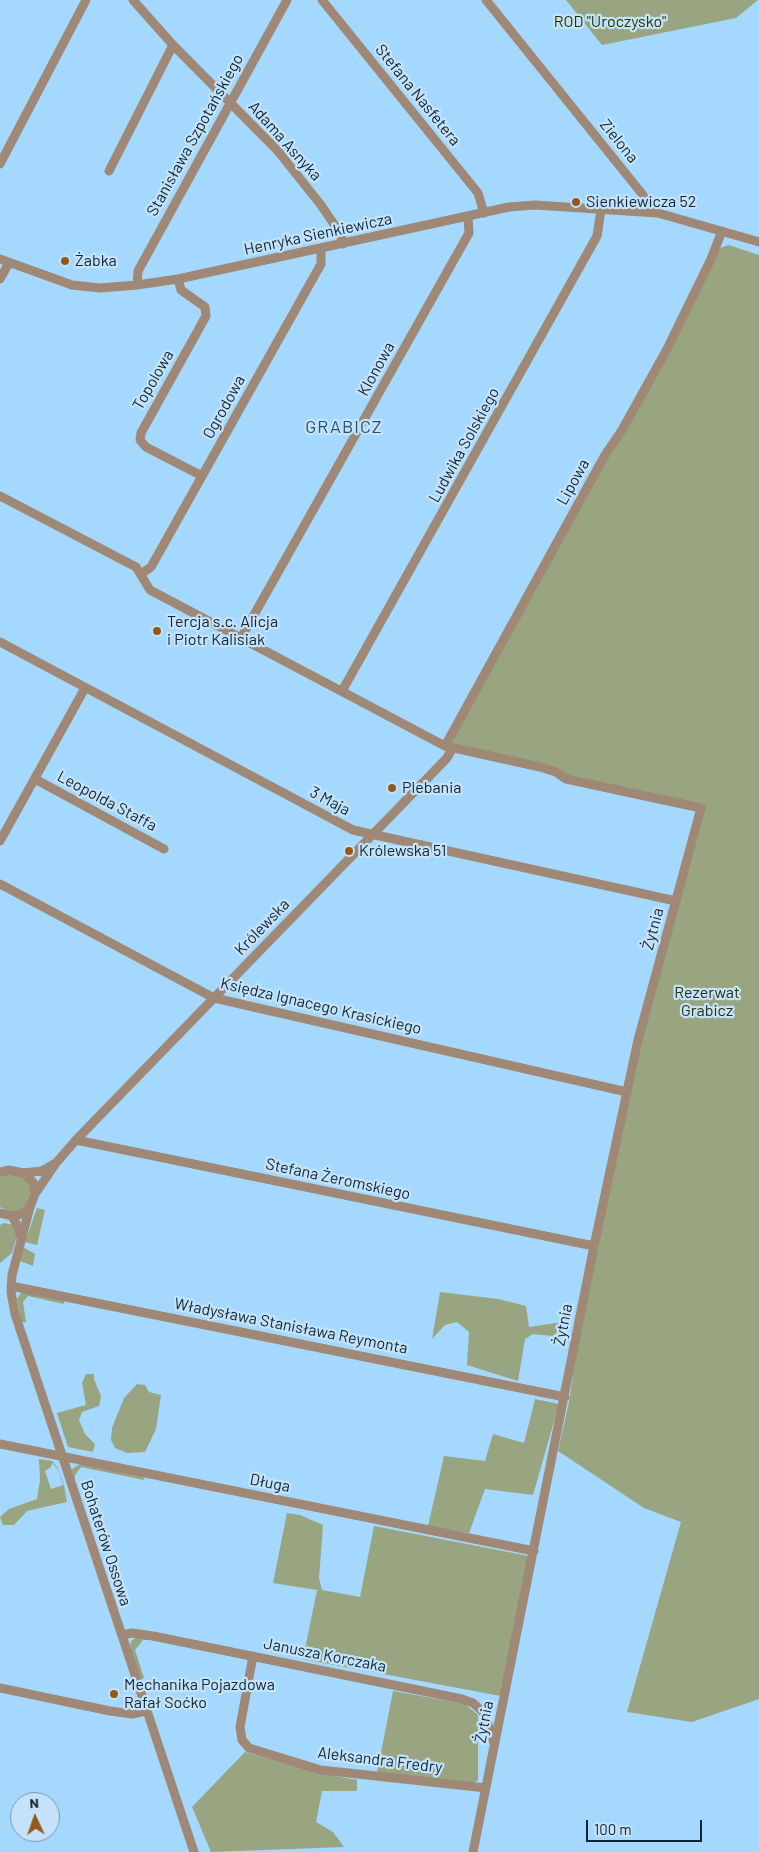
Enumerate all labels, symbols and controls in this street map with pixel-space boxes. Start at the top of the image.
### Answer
park label: ROD "Uroczysko" [554,12,666,32]
street label: Stefana Nasfetera [371,40,465,150]
street label: Stanisława Szpotańskiego [142,51,248,219]
street label: Adama Asnyka [244,97,326,185]
street label: Zielona [596,115,642,167]
place label: Sienkiewicza 52 [586,192,696,212]
marker: Sienkiewicza 52 [570,196,582,208]
street label: Henryka Sienkiewicza [242,209,394,259]
place label: Żabka [75,251,117,271]
marker: Żabka [59,255,71,267]
street label: Klonowa [353,339,399,399]
street label: Topolowa [128,347,178,413]
street label: Ogrodowa [199,372,249,442]
street label: Ludwika Solskiego [424,384,504,506]
district label: GRABICZ [304,416,384,438]
street label: Lipowa [553,456,593,508]
place label: Tercja s.c. Alicja i Piotr Kalisiak [167,612,278,650]
marker: Tercja s.c. Alicja i Piotr Kalisiak [151,625,163,637]
street label: Leopolda Staffa [54,767,160,835]
place label: Plebania [402,778,461,798]
street label: 3 Maja [306,782,354,820]
marker: Plebania [386,782,398,794]
place label: Królewska 51 [359,841,446,861]
marker: Królewska 51 [343,845,355,857]
street label: Królewska [230,895,294,959]
street label: Żytnia [638,906,668,952]
street label: Księdza Ignacego Krasickiego [219,974,423,1038]
park label: Rezerwat Grabicz [674,983,740,1021]
street label: Stefana Żeromskiego [264,1154,412,1204]
street label: Władysława Stanisława Reymonta [173,1294,409,1358]
street label: Żytnia [549,1302,577,1348]
street label: Długa [248,1470,292,1496]
street label: Bohaterów Ossowa [77,1478,135,1608]
street label: Janusza Korczaka [262,1634,388,1676]
place label: Mechanika Pojazdowa Rafał Soćko [124,1675,275,1713]
marker: Mechanika Pojazdowa Rafał Soćko [108,1688,120,1700]
street label: Żytnia [470,1699,498,1745]
street label: Aleksandra Fredry [316,1743,444,1777]
north arrow [10,1792,60,1842]
text: N [29,1794,39,1811]
scale bar [589,1810,705,1842]
text: 100 m [594,1820,632,1838]

